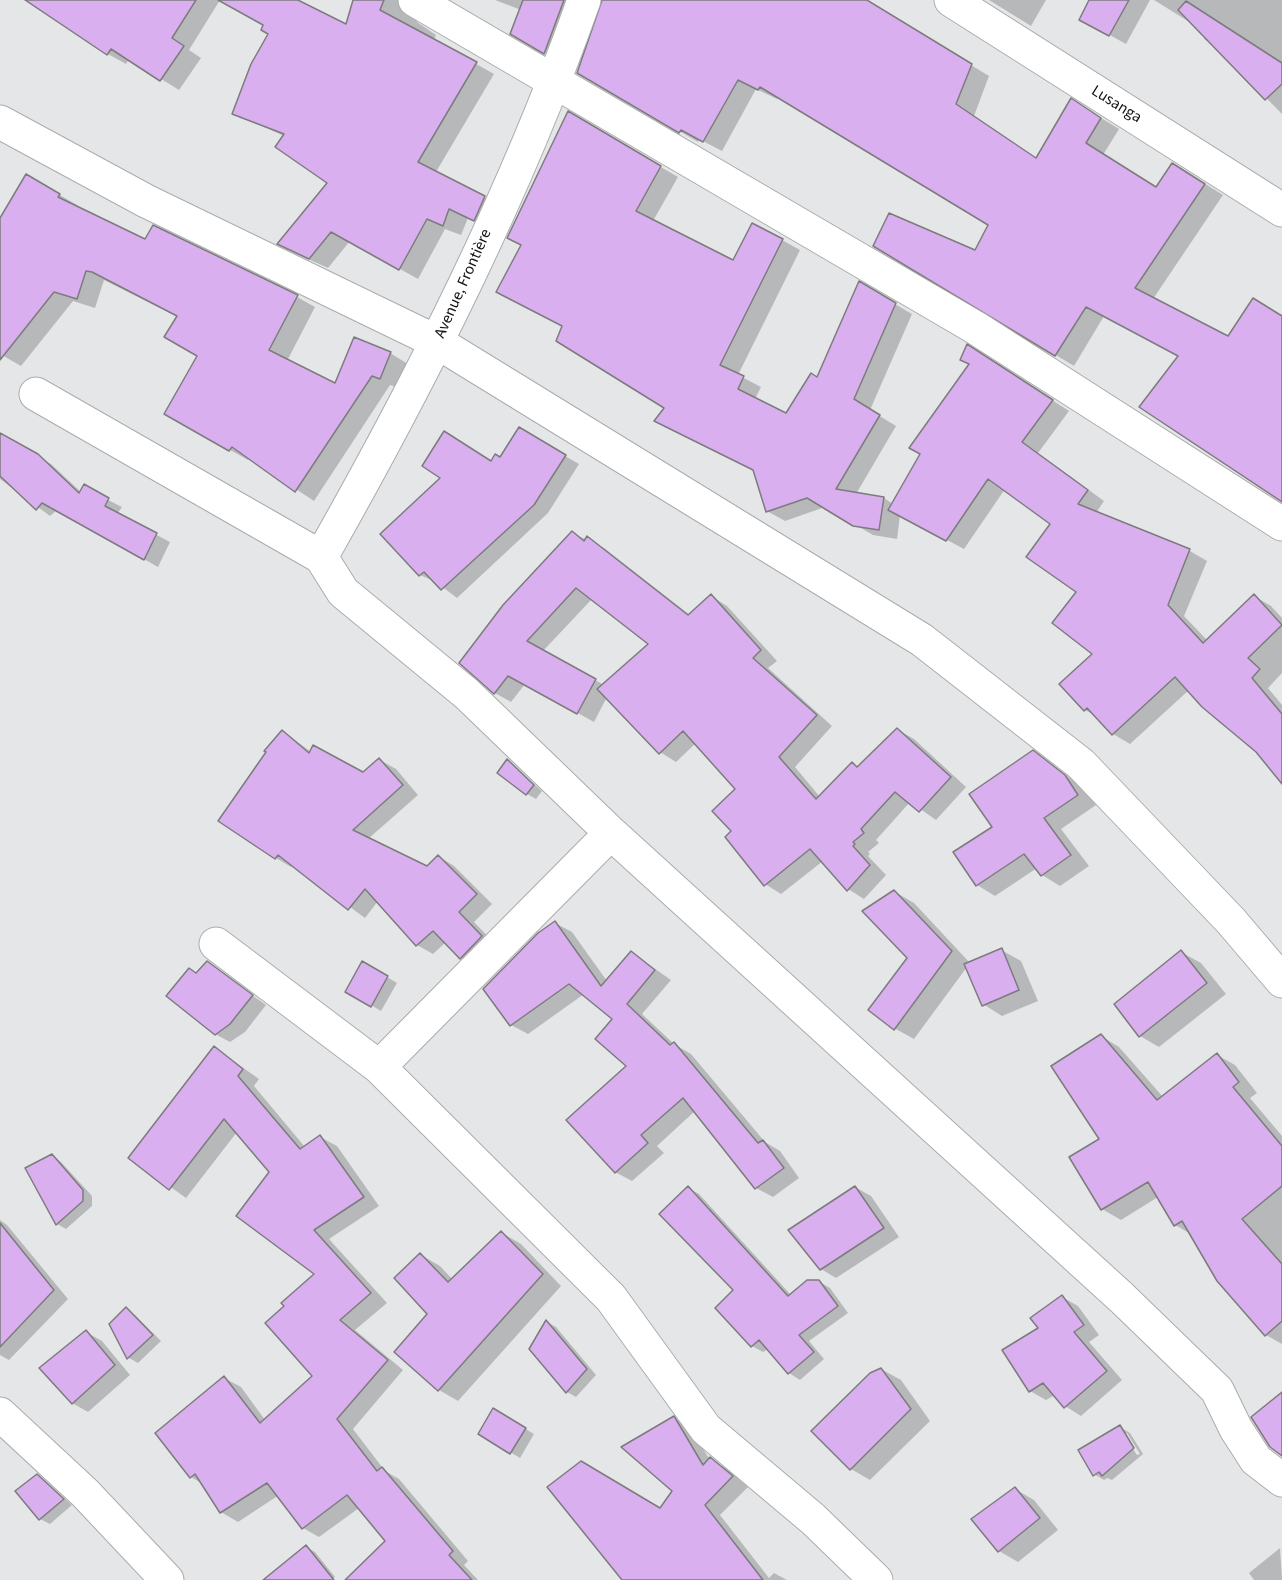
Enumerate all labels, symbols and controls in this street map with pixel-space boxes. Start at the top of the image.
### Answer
street label: Lusanga [1087,82,1145,128]
street label: Avenue, Frontière [431,226,497,342]

